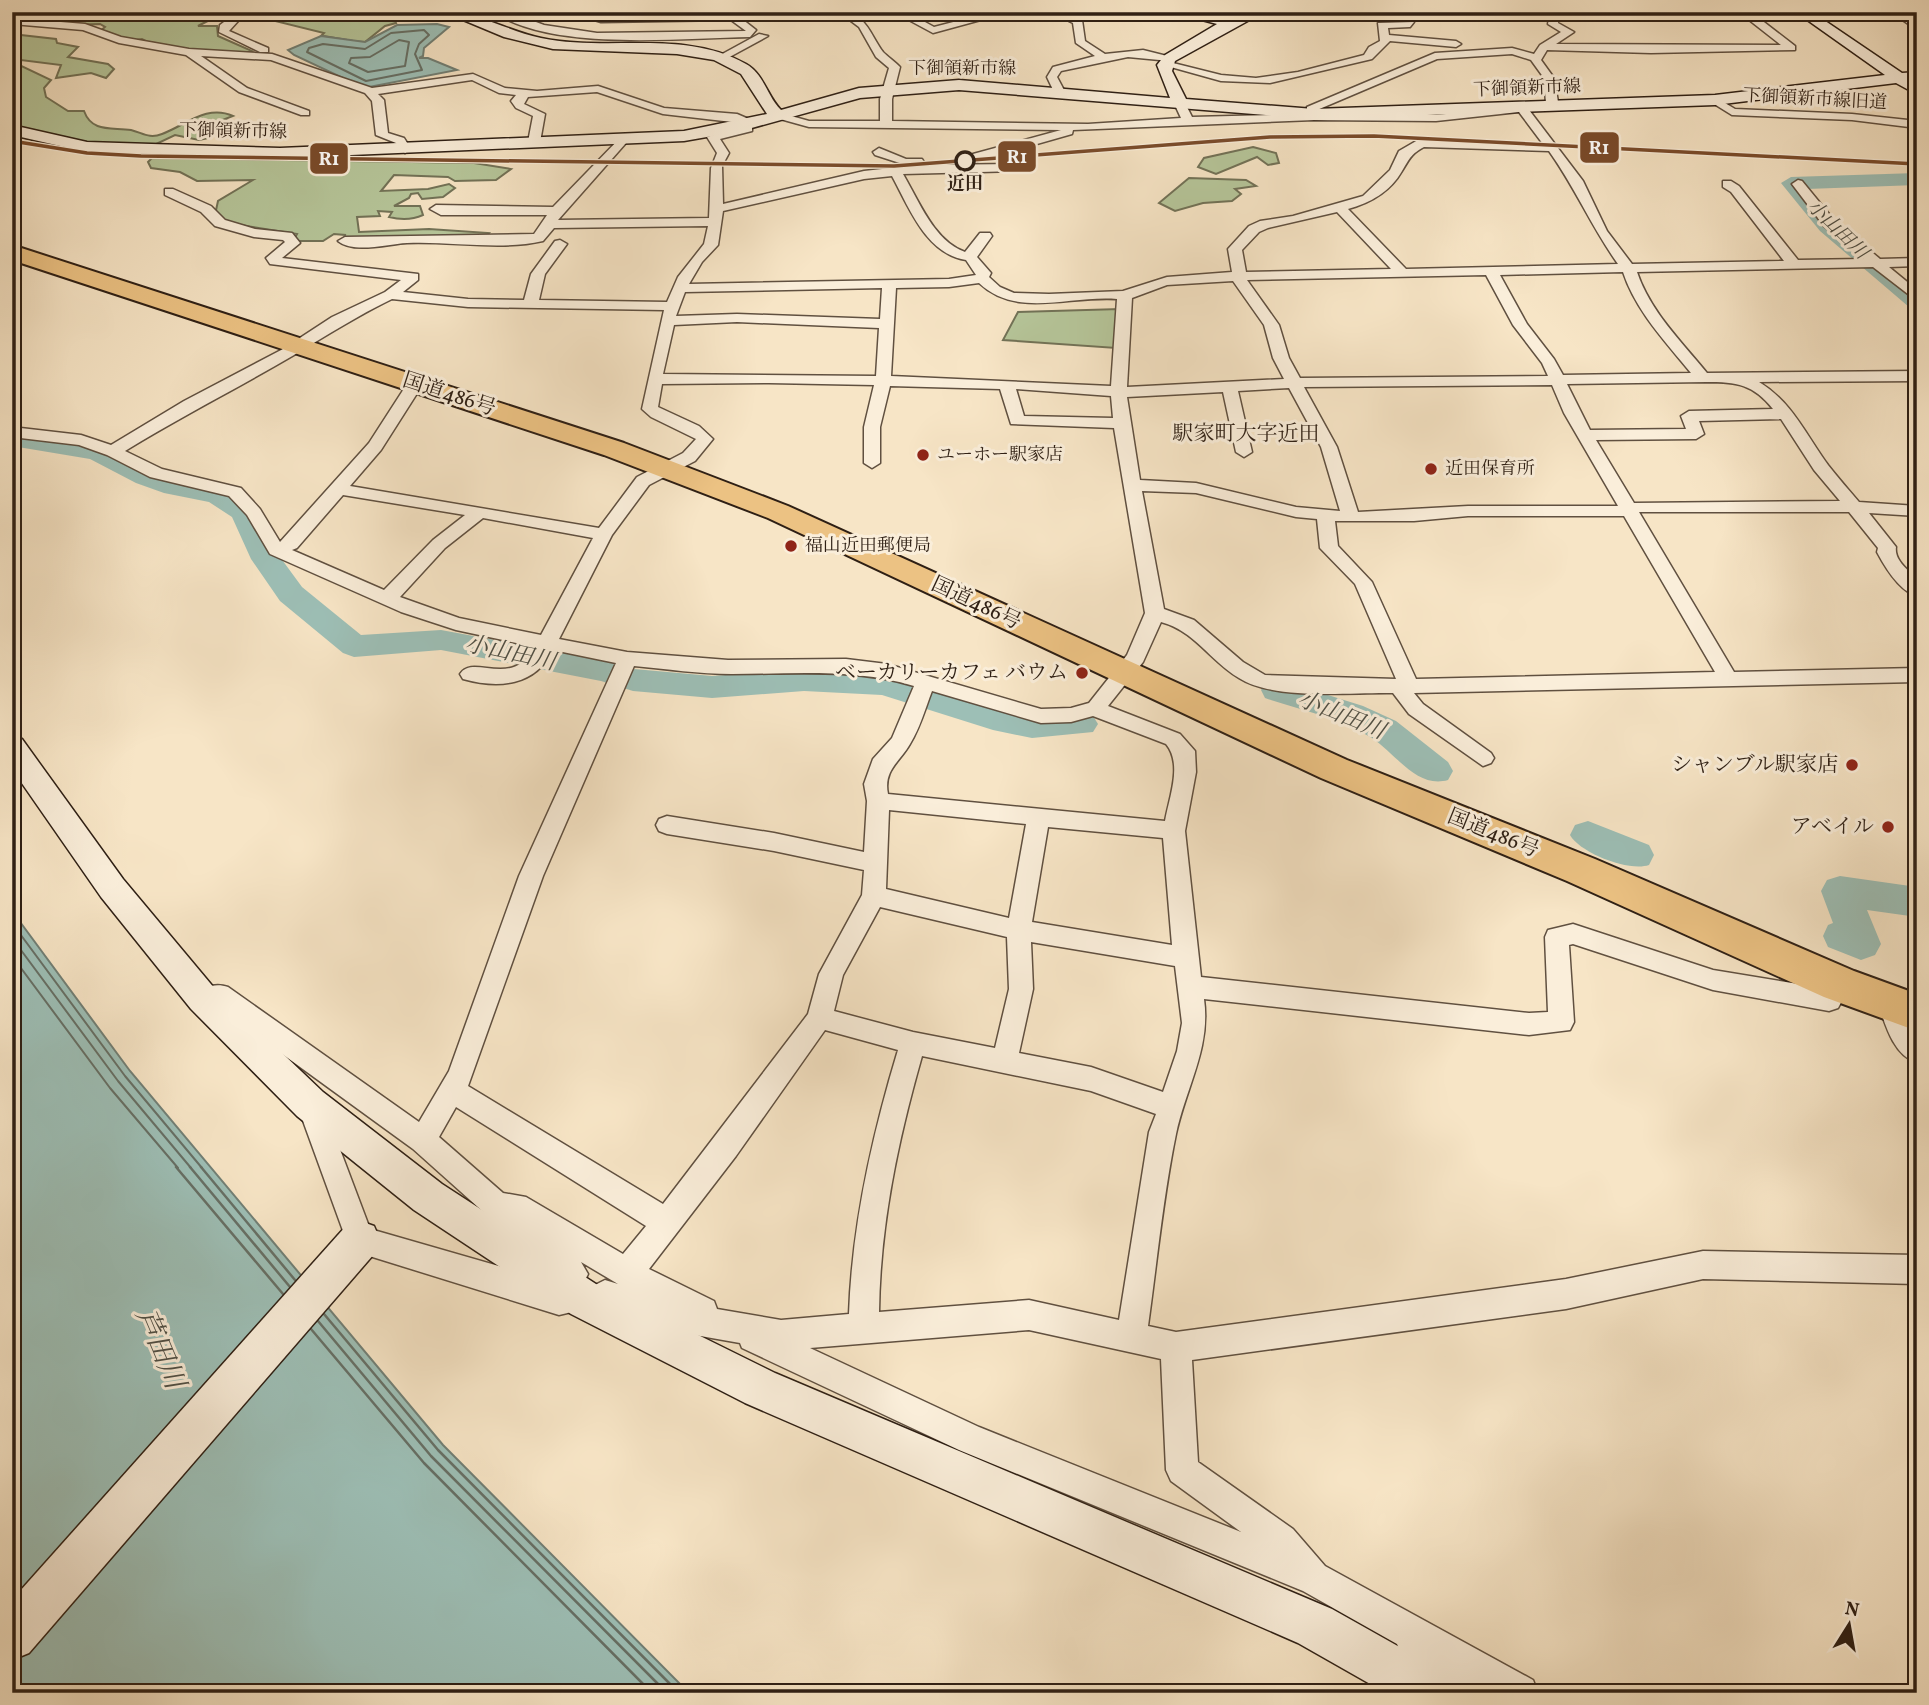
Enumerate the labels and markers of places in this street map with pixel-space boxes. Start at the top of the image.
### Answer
marker: 近田 [955,151,975,171]
place label: 近田 [947,172,983,197]
place label: ユーホー駅家店 [937,443,1063,468]
marker: ユーホー駅家店 [915,447,931,463]
place label: 近田保育所 [1445,457,1535,482]
marker: 近田保育所 [1423,461,1439,477]
place label: 福山近田郵便局 [805,534,931,559]
marker: 福山近田郵便局 [783,538,799,554]
place label: ベーカリーカフェ バウム [835,659,1068,688]
marker: ベーカリーカフェ バウム [1074,665,1090,681]
place label: シャンブル駅家店 [1671,751,1838,780]
marker: シャンブル駅家店 [1844,757,1860,773]
place label: アベイル [1791,813,1874,842]
marker: アベイル [1880,819,1896,835]

